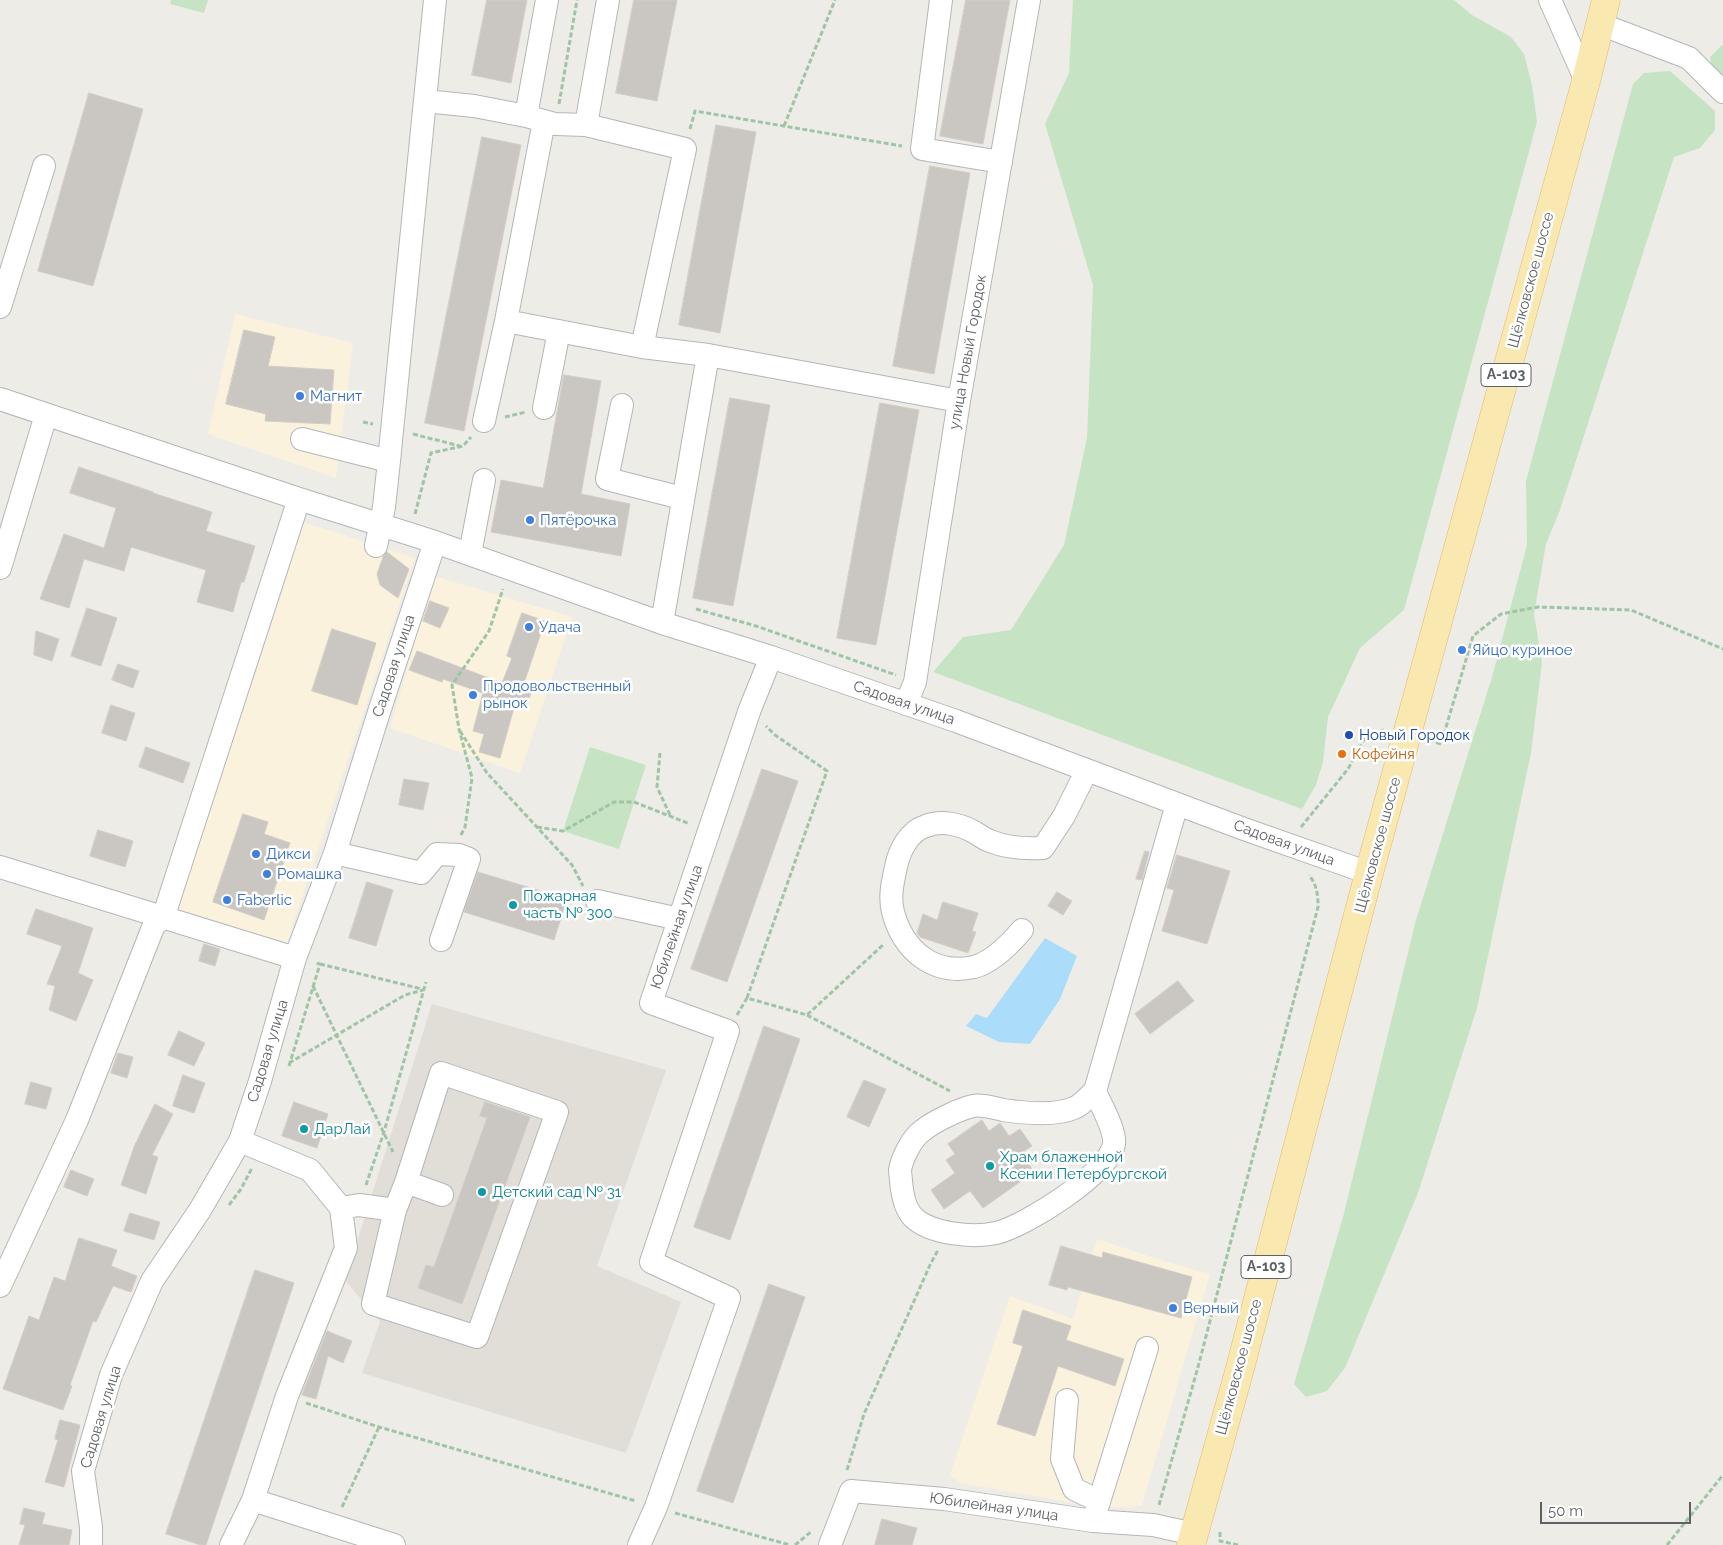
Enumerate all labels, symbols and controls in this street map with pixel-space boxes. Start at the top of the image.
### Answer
street label: Щёлковское шоссе [1504,210,1558,350]
street label: улица Новый Городок [945,273,991,431]
road number: А-103 [1481,364,1531,386]
place label: Магнит [310,387,362,405]
marker: Магнит [294,390,306,402]
place label: Пятёрочка [540,511,616,529]
marker: Пятёрочка [524,514,536,526]
street label: Садовая улица [369,613,419,719]
place label: Удача [539,618,581,636]
marker: Удача [523,621,535,633]
place label: Яйцо куриное [1472,641,1572,659]
marker: Яйцо куриное [1456,644,1468,656]
place label: Продовольственный рынок [483,677,631,712]
street label: Садовая улица [851,677,957,729]
marker: Продовольственный рынок [467,689,479,701]
place label: Новый Городок [1359,726,1470,744]
marker: Новый Городок [1343,729,1355,741]
place label: Кофейня [1352,745,1415,763]
marker: Кофейня [1336,748,1348,760]
street label: Щёлковское шоссе [1351,775,1405,915]
street label: Садовая улица [1231,816,1337,870]
place label: Дикси [266,845,311,863]
marker: Дикси [250,848,262,860]
street label: Юбилейная улица [647,863,707,991]
place label: Ромашка [277,865,342,883]
marker: Ромашка [261,868,273,880]
place label: Пожарная часть № 300 [523,887,613,922]
place label: Faberlic [237,891,292,909]
marker: Faberlic [221,894,233,906]
marker: Пожарная часть № 300 [507,899,519,911]
street label: Садовая улица [244,998,292,1104]
place label: ДарЛай [314,1120,371,1138]
marker: ДарЛай [298,1123,310,1135]
place label: Храм блаженной Ксении Петербургской [1000,1148,1167,1183]
marker: Храм блаженной Ксении Петербургской [984,1160,996,1172]
place label: Детский сад № 31 [492,1183,621,1201]
marker: Детский сад № 31 [476,1186,488,1198]
road number: А-103 [1241,1256,1291,1278]
street label: Щёлковское шоссе [1212,1297,1266,1437]
place label: Верный [1183,1299,1239,1317]
marker: Верный [1167,1302,1179,1314]
street label: Садовая улица [77,1364,125,1470]
street label: Юбилейная улица [928,1489,1060,1525]
scale bar [1543,1492,1694,1524]
text: 50 m [1548,1502,1583,1520]

